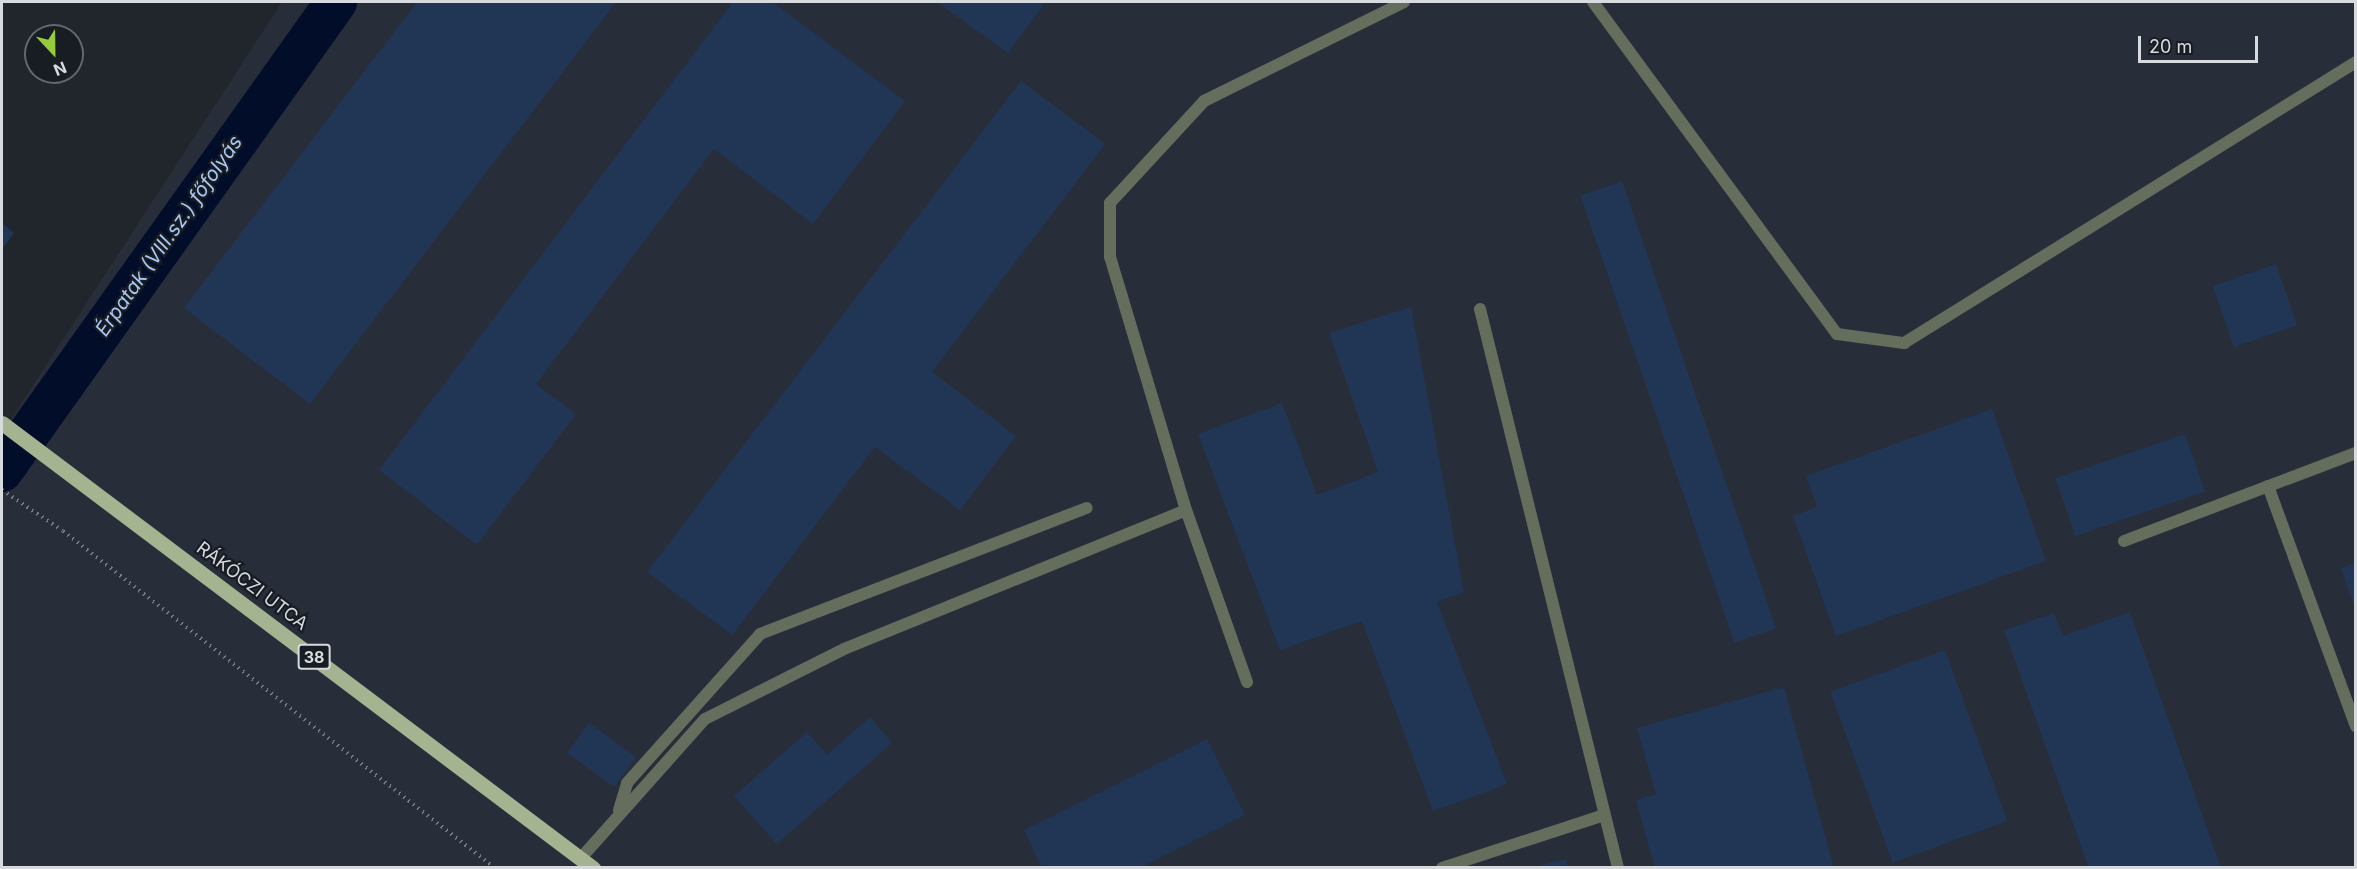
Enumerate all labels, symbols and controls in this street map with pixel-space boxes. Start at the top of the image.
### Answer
north arrow [24,24,84,84]
scale bar [2141,24,2261,62]
text: 20 m [2149,36,2192,57]
text: N [51,57,69,80]
water label: Érpatak (VIII.sz.) főfolyás [90,131,248,341]
street label: RÁKÓCZI UTCA [192,537,312,635]
road number: 38 [298,644,330,670]

